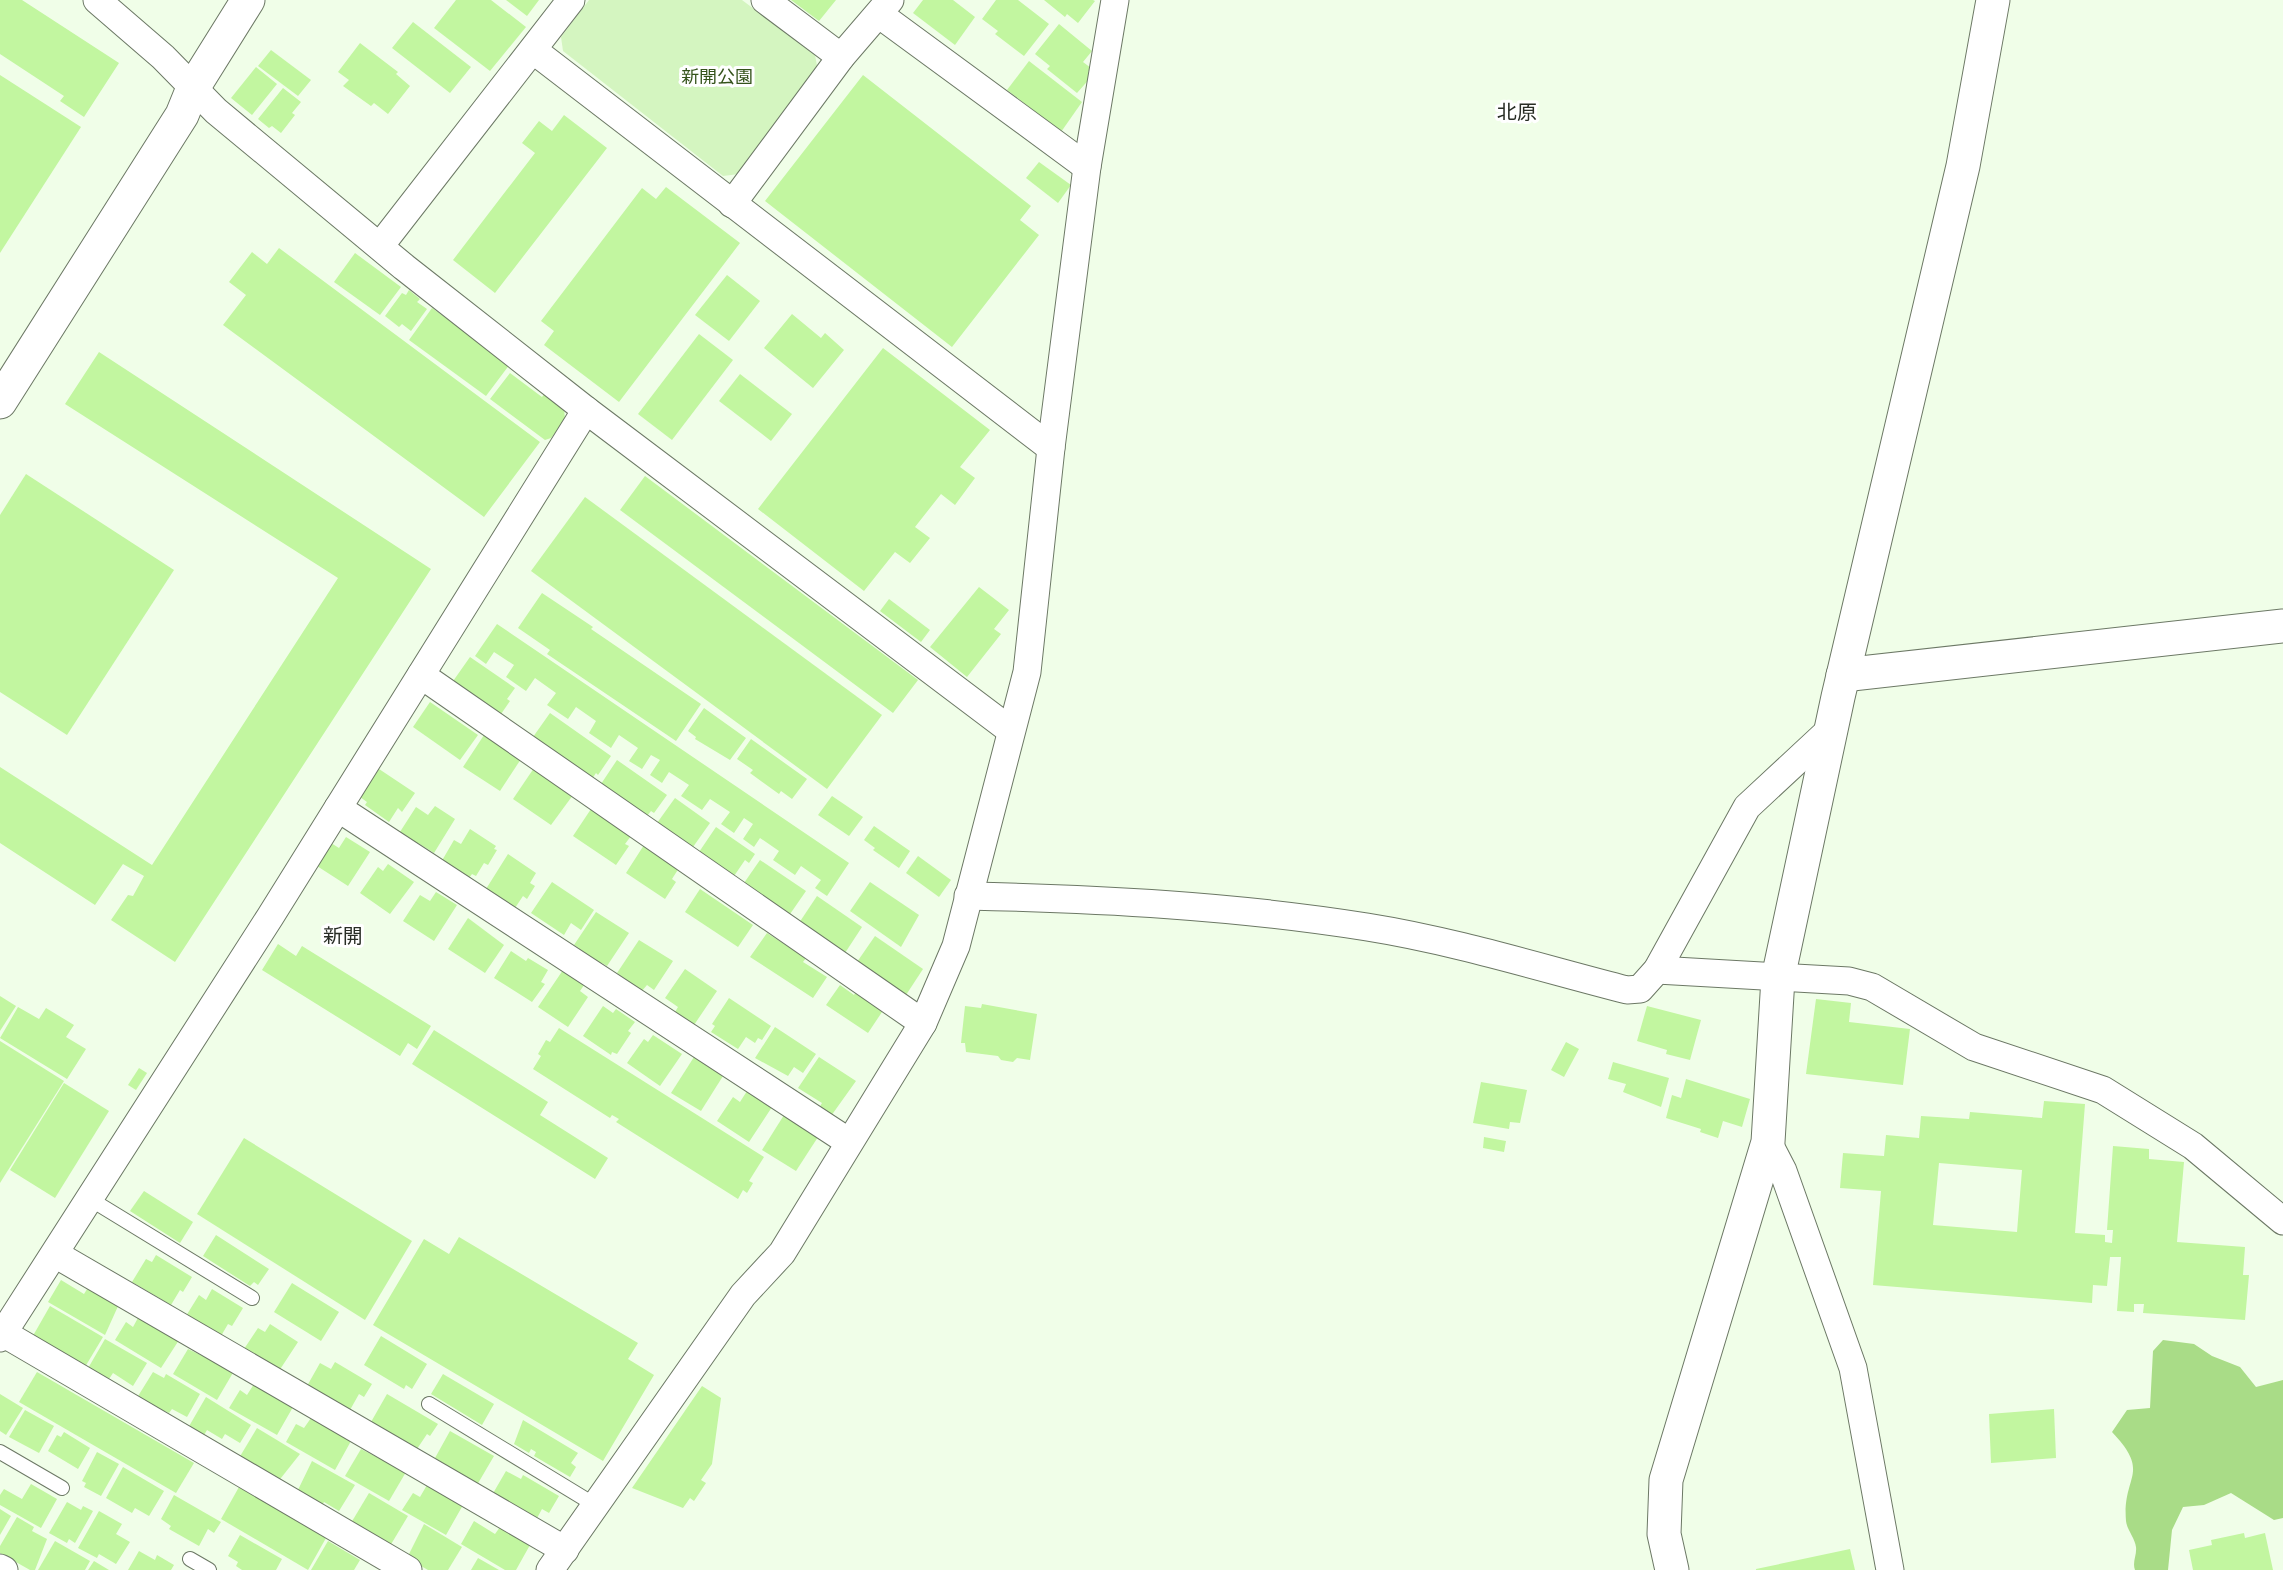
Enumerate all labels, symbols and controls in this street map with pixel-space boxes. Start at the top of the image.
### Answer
park label: 新開公園 [681,65,753,87]
district label: 北原 [1497,99,1537,123]
district label: 新開 [323,923,363,947]

